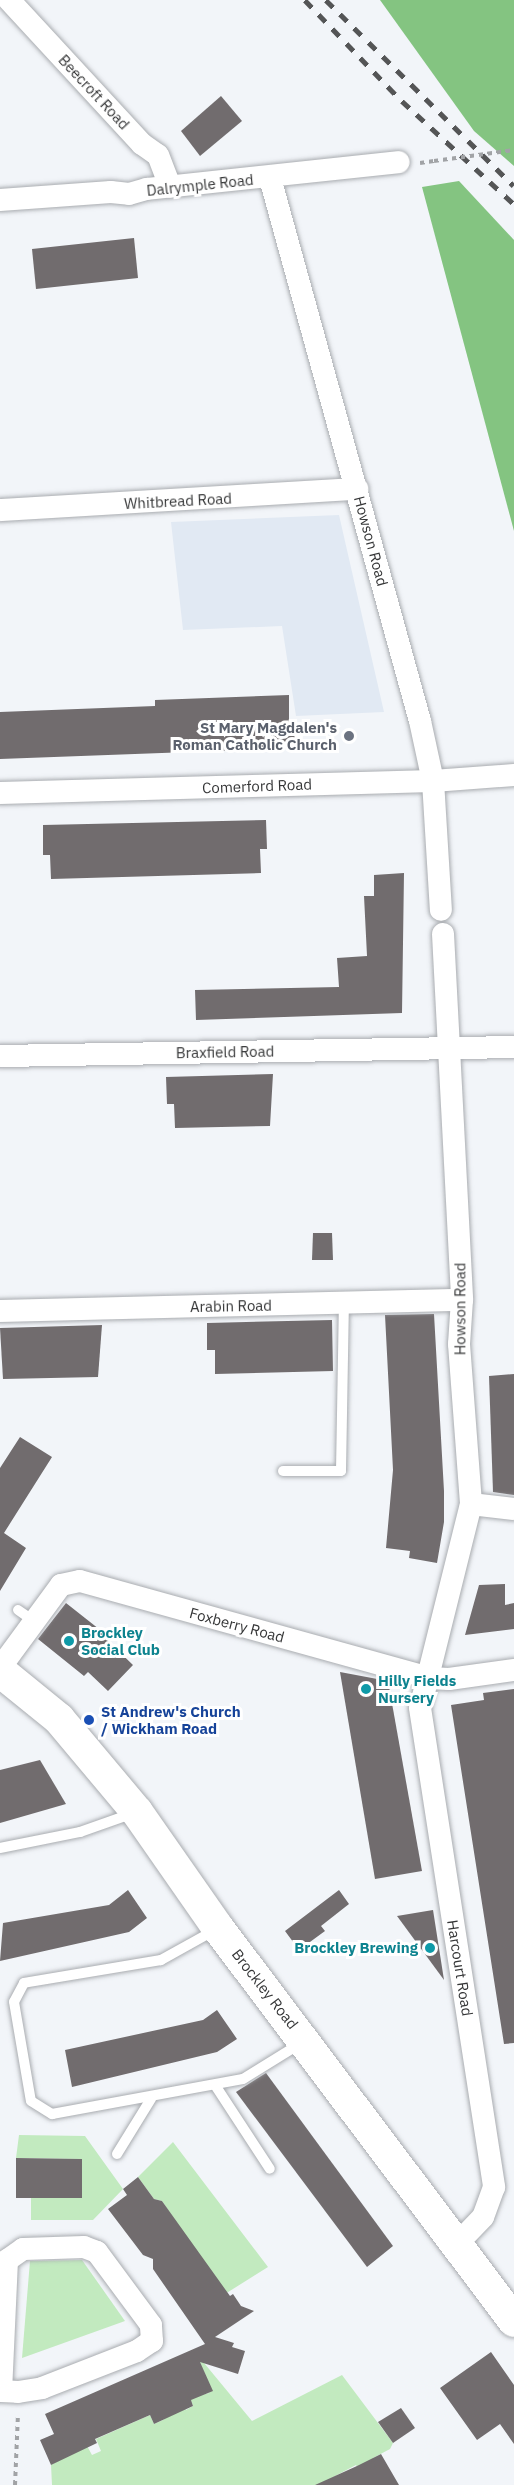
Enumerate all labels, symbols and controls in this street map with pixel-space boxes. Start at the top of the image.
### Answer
street label: Beecroft Road [55,51,133,133]
street label: Dalrymple Road [146,170,254,200]
street label: Whitbread Road [124,489,232,513]
street label: Howson Road [350,494,392,588]
place label: St Mary Magdalen's Roman Catholic Church [172,718,337,753]
marker: St Mary Magdalen's Roman Catholic Church [342,729,356,743]
street label: Comerford Road [202,775,312,797]
street label: Braxfield Road [176,1042,274,1062]
street label: Howson Road [451,1263,469,1355]
street label: Arabin Road [190,1296,272,1316]
street label: Foxberry Road [188,1604,286,1646]
place label: Brockley Social Club [81,1623,160,1658]
marker: Brockley Social Club [62,1634,76,1648]
place label: Hilly Fields Nursery [378,1671,456,1706]
marker: Hilly Fields Nursery [359,1682,373,1696]
place label: St Andrew's Church / Wickham Road [101,1702,241,1737]
marker: St Andrew's Church / Wickham Road [82,1713,96,1727]
street label: Harcourt Road [444,1919,476,2017]
place label: Brockley Brewing [294,1939,418,1957]
marker: Brockley Brewing [423,1941,437,1955]
street label: Brockley Road [228,1945,302,2033]

